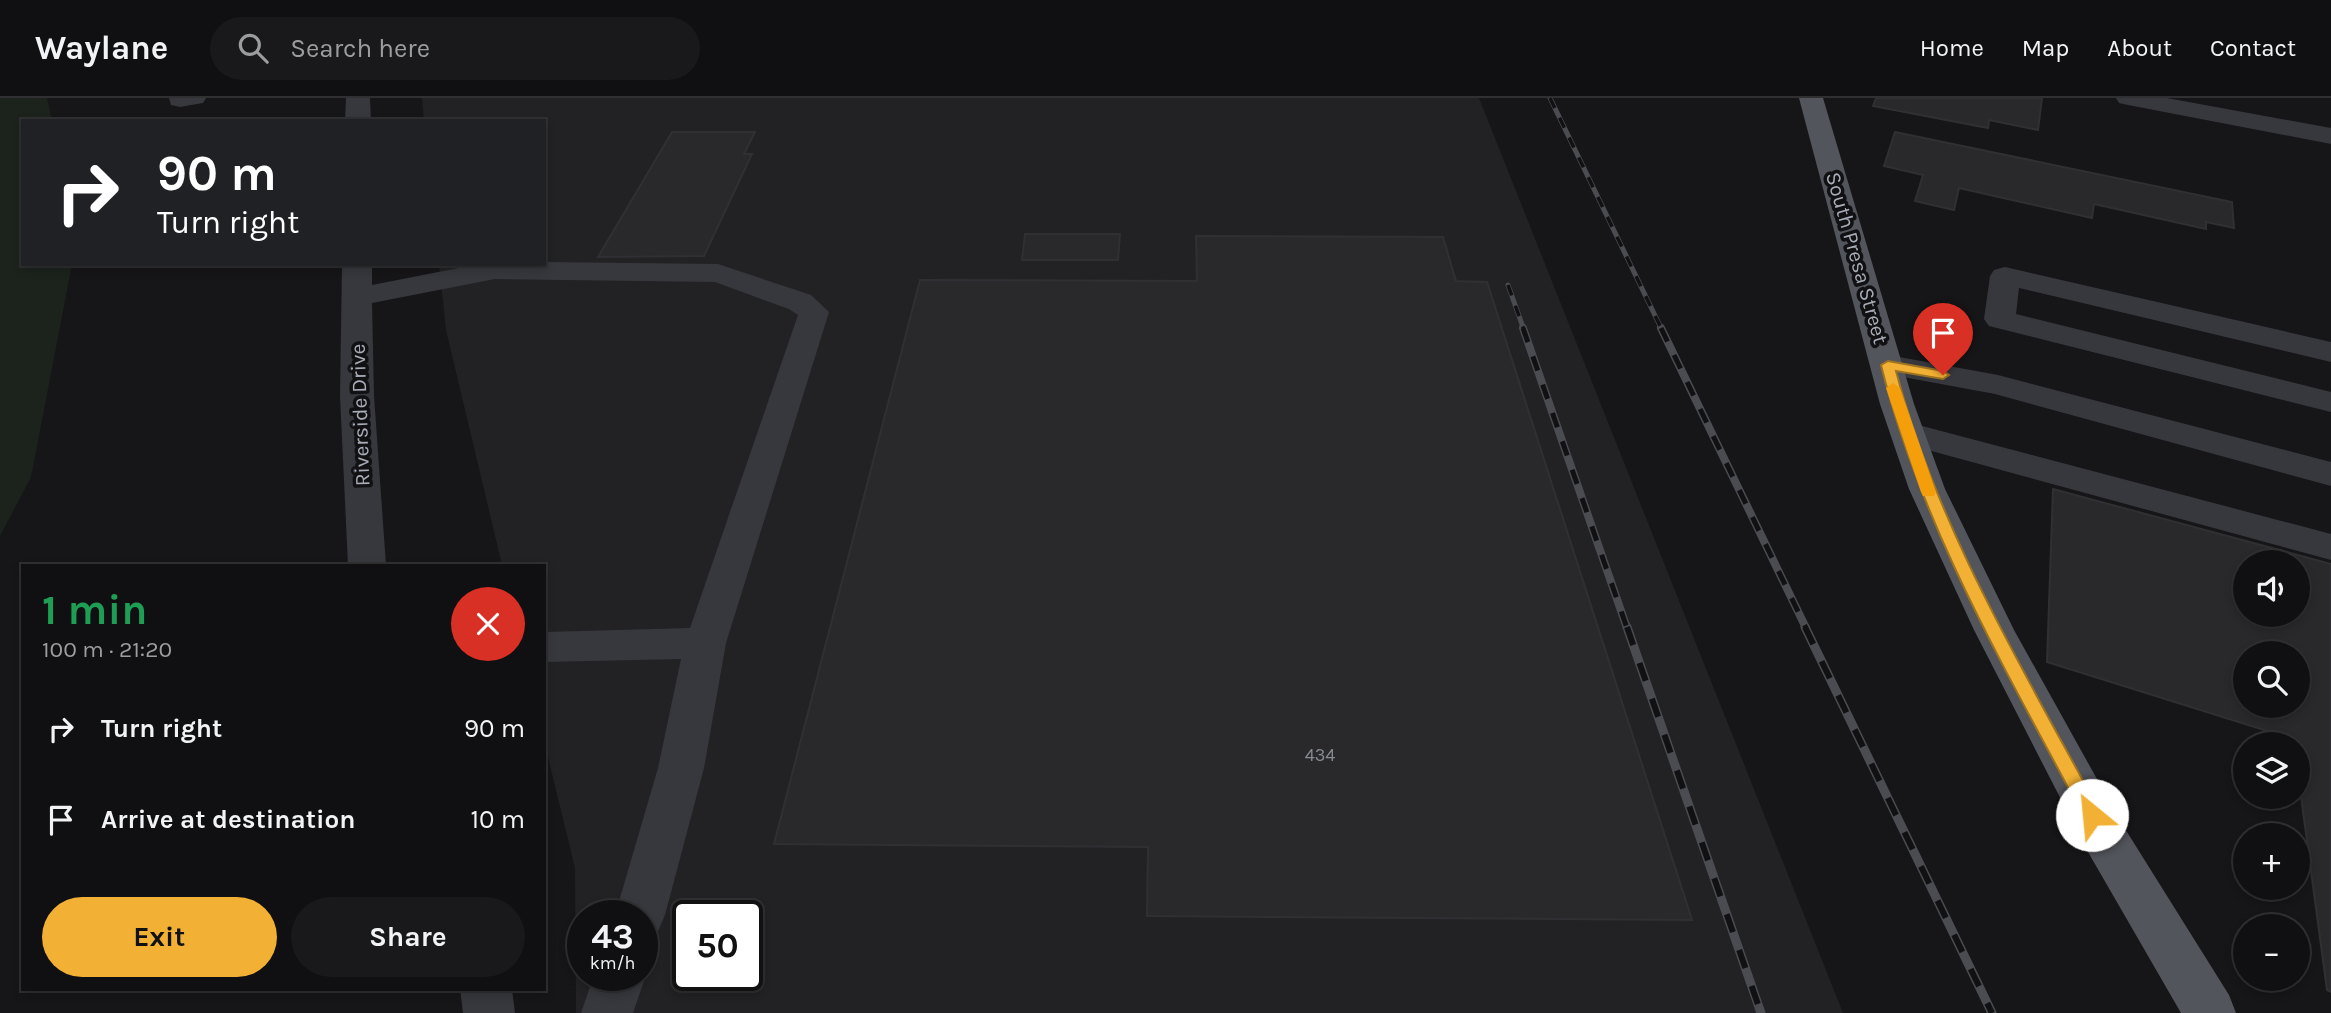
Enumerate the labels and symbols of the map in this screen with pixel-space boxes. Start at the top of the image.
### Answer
street label: South Presa Street [1821,169,1893,347]
pin [1913,303,1973,375]
street label: Riverside Drive [346,343,374,487]
house number: 434 [1305,744,1335,766]
position arrow [2055,778,2129,852]
speed limit sign: 50 [672,900,763,991]

